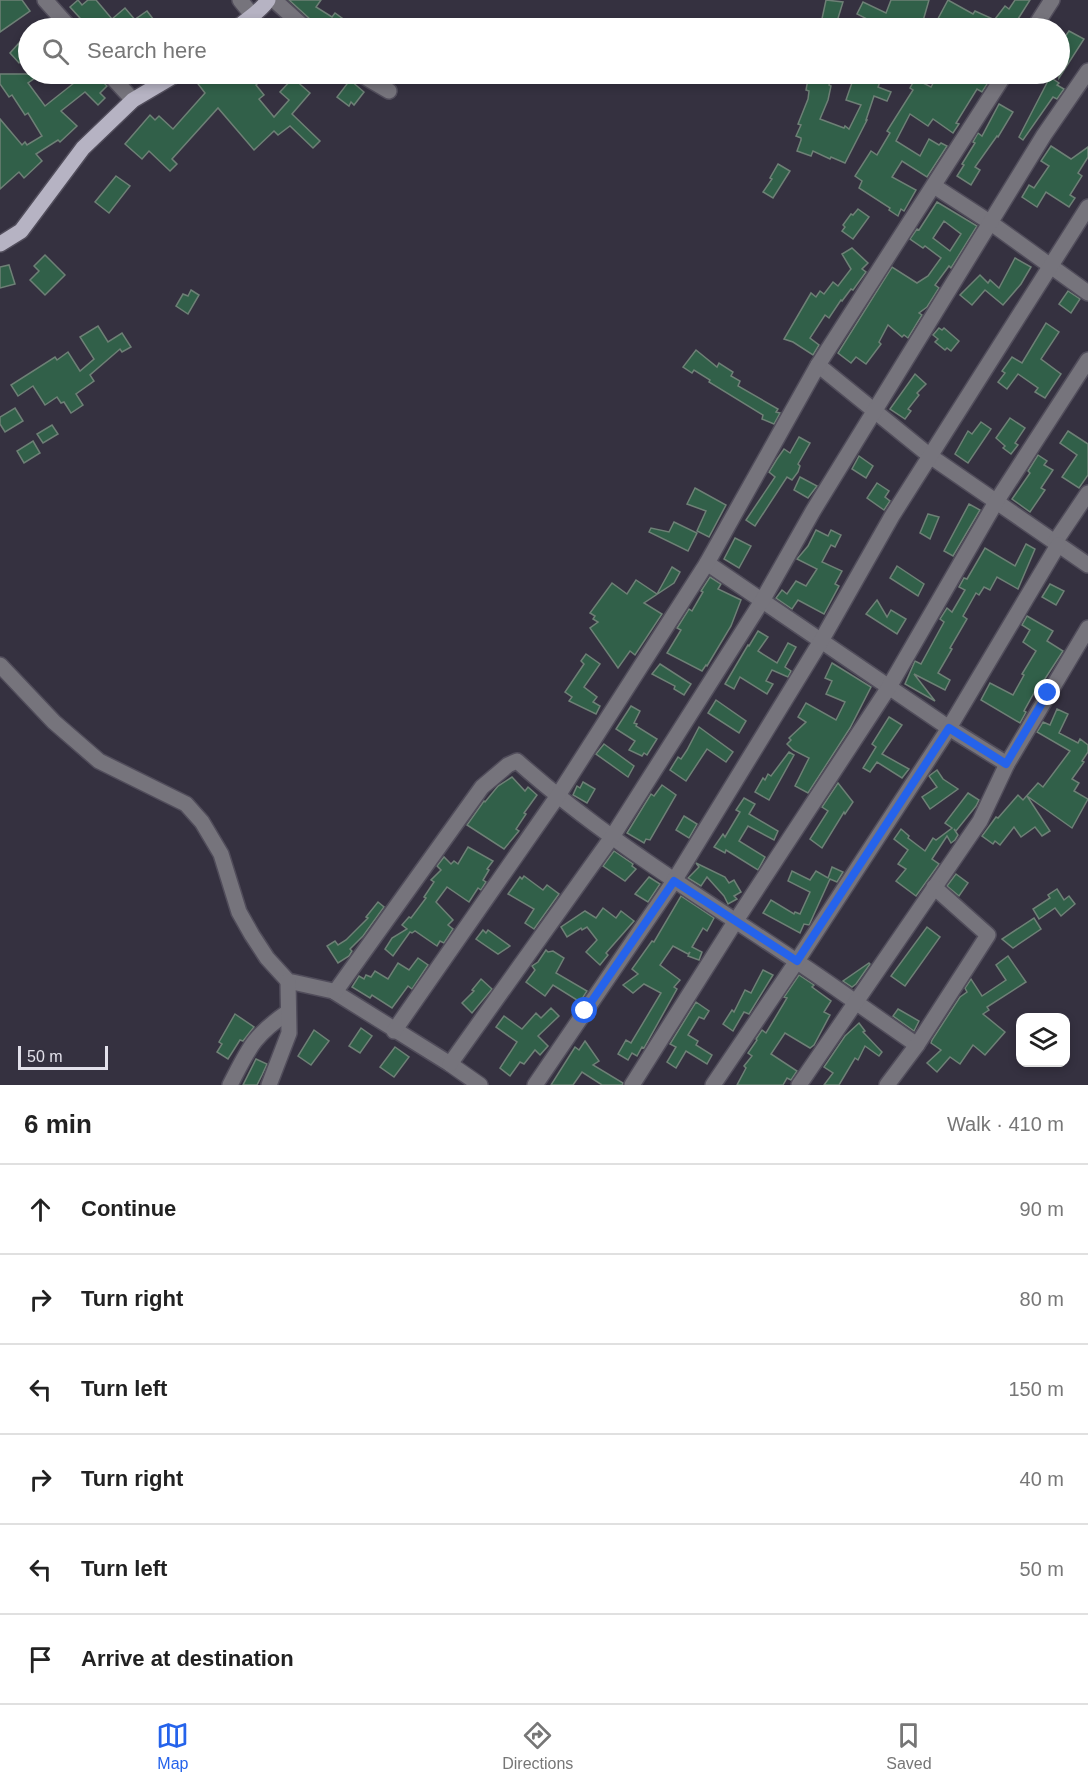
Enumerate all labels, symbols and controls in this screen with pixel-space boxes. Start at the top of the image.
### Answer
search box [18,18,1070,84]
icon: search [39,35,72,68]
text: Search here [87,38,207,63]
route end [1034,679,1060,705]
route start [571,997,597,1023]
map controls [1016,1013,1070,1067]
button: layers [1016,1013,1070,1067]
scale bar [18,1043,108,1070]
text: 50 m [27,1048,63,1065]
text: 6 min [24,1109,92,1139]
text: Walk · 410 m [947,1113,1064,1135]
icon: ahead [24,1193,57,1226]
text: Continue [81,1196,176,1221]
text: 90 m [1020,1198,1064,1220]
icon: right [24,1283,57,1316]
text: Turn right [81,1286,183,1311]
text: 80 m [1020,1288,1064,1310]
icon: left [24,1373,57,1406]
text: Turn left [81,1376,167,1401]
text: 150 m [1008,1378,1064,1400]
icon: right [24,1463,57,1496]
text: Turn right [81,1466,183,1491]
text: 40 m [1020,1468,1064,1490]
icon: left [24,1553,57,1586]
text: Turn left [81,1556,167,1581]
text: 50 m [1020,1558,1064,1580]
icon: arrive [24,1643,57,1676]
text: Arrive at destination [81,1646,294,1671]
tab: Map [156,1719,189,1773]
tab: Directions [502,1719,573,1773]
tab: Saved [886,1719,932,1773]

